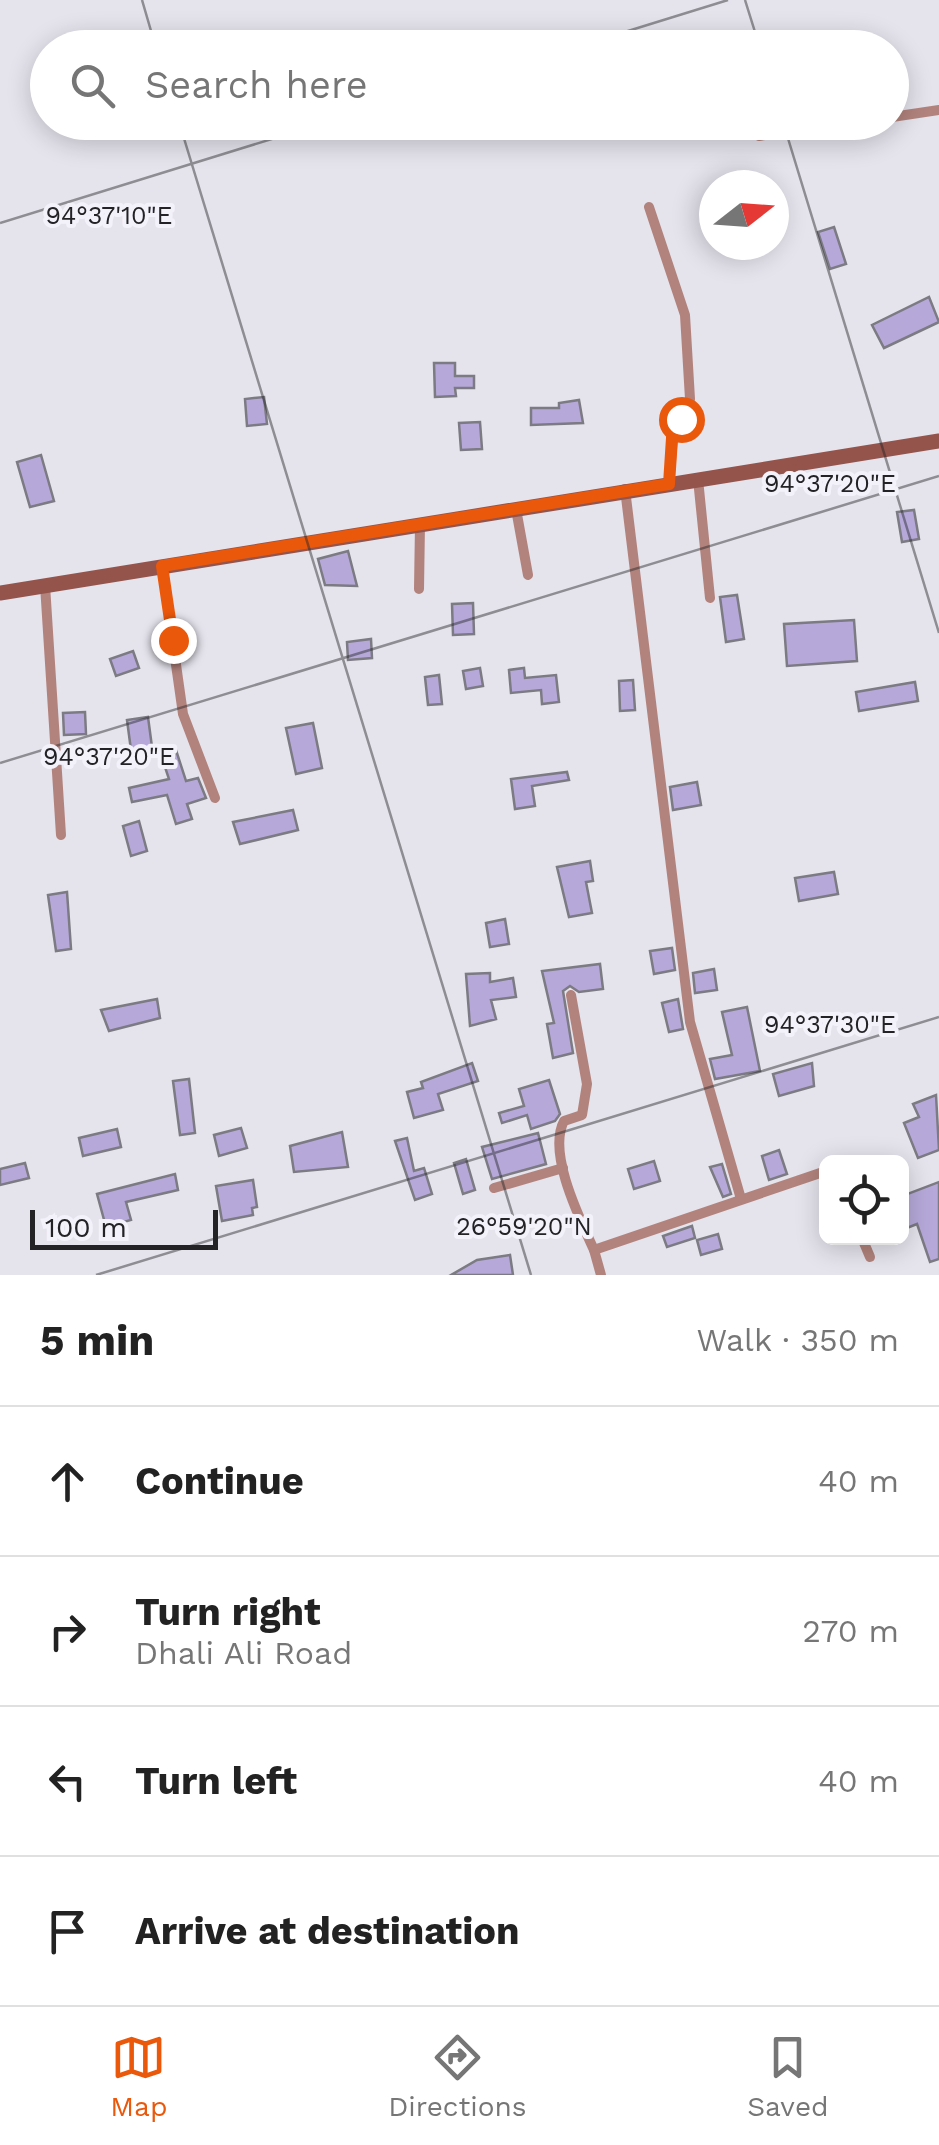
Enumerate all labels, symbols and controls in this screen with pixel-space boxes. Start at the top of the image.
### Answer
search box [30,30,909,140]
icon: search [65,58,120,113]
text: Search here [145,63,368,107]
north arrow [699,170,789,260]
text: 94°37'10"E [46,201,172,230]
route start [659,397,705,443]
text: 94°37'20"E [764,469,896,498]
route end [151,618,197,664]
text: 94°37'20"E [43,742,175,771]
text: 94°37'30"E [764,1010,896,1039]
map controls [819,1155,909,1245]
button: locate [819,1155,909,1245]
scale bar [30,1205,218,1250]
text: 100 m [45,1211,127,1244]
text: 26°59'20"N [456,1212,592,1241]
text: 5 min [40,1316,154,1365]
text: Walk · 350 m [697,1321,899,1359]
icon: ahead [40,1454,95,1509]
text: Continue [135,1459,304,1503]
text: 40 m [818,1462,899,1500]
text: Turn right [135,1590,321,1634]
icon: right [40,1604,95,1659]
text: 270 m [802,1612,899,1650]
text: Dhali Ali Road [135,1634,352,1672]
icon: left [40,1754,95,1809]
text: Turn left [135,1759,297,1803]
text: 40 m [818,1762,899,1800]
icon: arrive [40,1904,95,1959]
text: Arrive at destination [135,1909,520,1953]
tab: Map [110,2030,168,2123]
tab: Directions [388,2030,527,2123]
tab: Saved [747,2030,829,2123]

